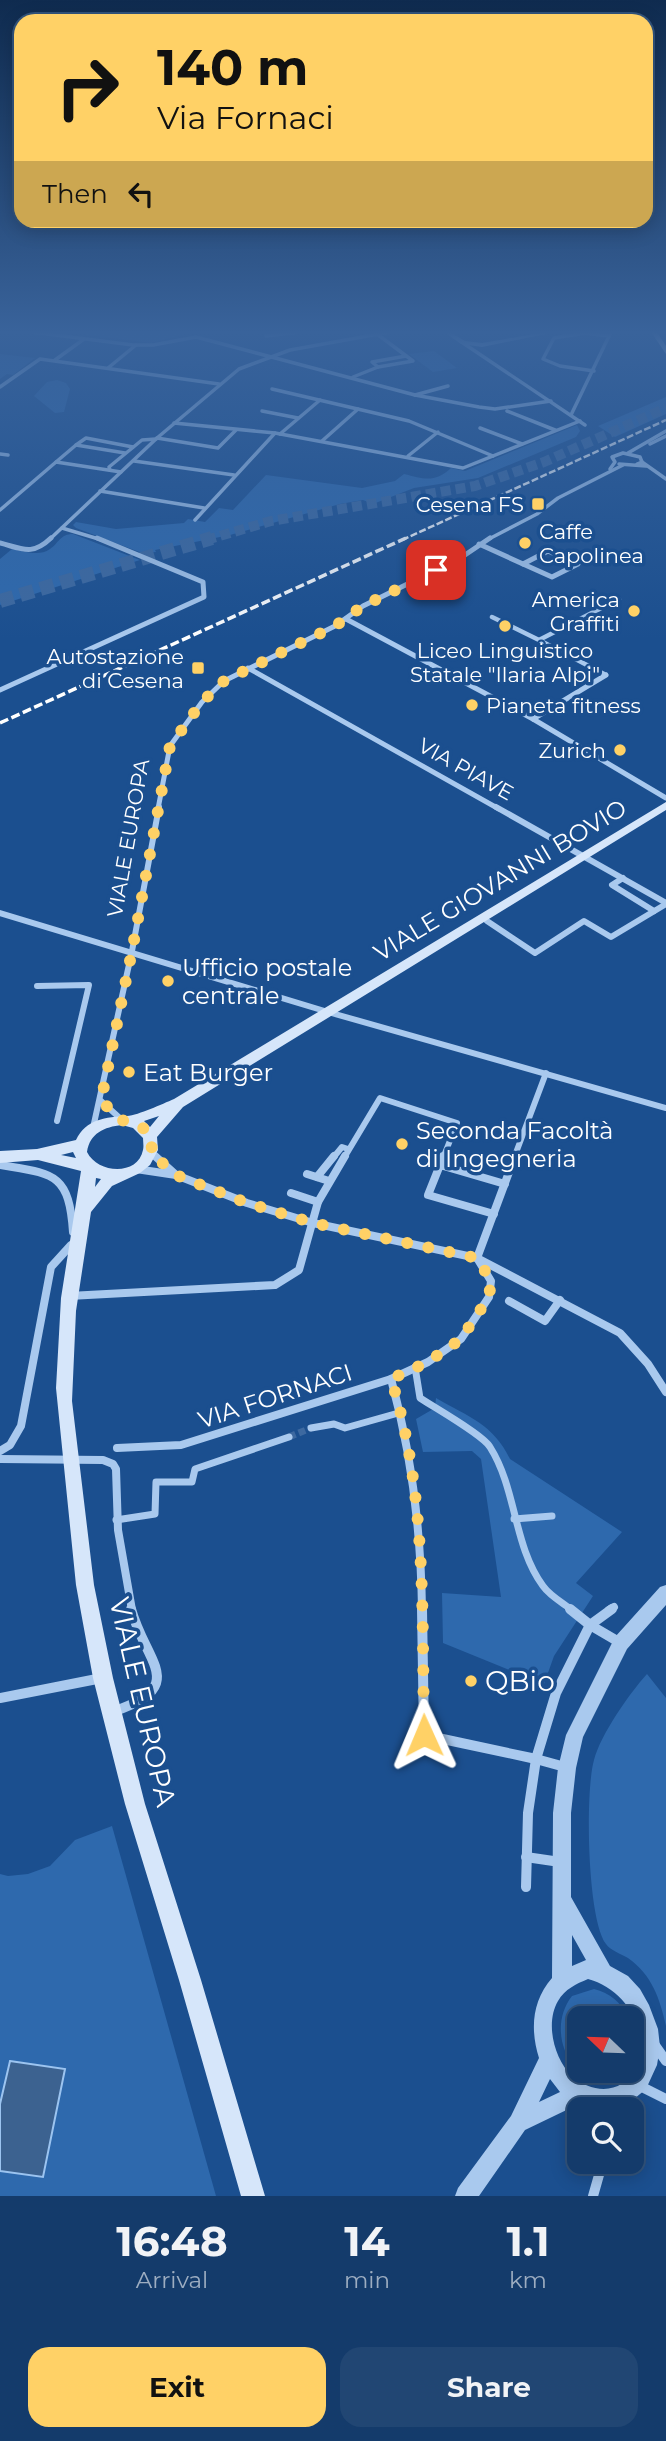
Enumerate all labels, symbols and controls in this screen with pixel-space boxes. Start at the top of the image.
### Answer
text: 140 m [157,38,309,97]
icon: right [42,42,133,133]
text: Via Fornaci [157,98,334,137]
icon: left [122,175,160,213]
text: Then [42,178,108,210]
place label: Cesena FS [416,492,524,517]
marker: Cesena FS [530,496,546,512]
place label: Caffe Capolinea [539,519,644,568]
marker: Caffe Capolinea [517,535,533,551]
pin [406,540,466,600]
icon: arrive [417,551,455,589]
place label: America Graffiti [532,587,620,636]
marker: America Graffiti [626,603,642,619]
marker: Liceo Linguistico Statale "Ilaria Alpi" [497,618,513,634]
place label: Liceo Linguistico Statale "Ilaria Alpi" [410,638,600,687]
place label: Autostazione di Cesena [47,644,184,693]
marker: Autostazione di Cesena [190,660,206,676]
place label: Pianeta fitness [486,693,641,718]
marker: Pianeta fitness [464,697,480,713]
street label: VIA PIAVE [414,733,518,805]
place label: Zurich [539,738,606,763]
marker: Zurich [612,742,628,758]
street label: VIALE EUROPA [102,756,154,919]
street label: VIALE GIOVANNI BOVIO [368,793,632,967]
place label: Ufficio postale centrale [182,953,352,1010]
marker: Ufficio postale centrale [160,973,176,989]
place label: Eat Burger [143,1058,273,1087]
marker: Eat Burger [121,1064,137,1080]
place label: Seconda Facoltà di Ingegneria [416,1116,613,1173]
marker: Seconda Facoltà di Ingegneria [394,1136,410,1152]
street label: VIA FORNACI [194,1357,356,1435]
street label: VIALE EUROPA [102,1594,184,1811]
place label: QBio [485,1664,555,1698]
marker: QBio [463,1673,479,1689]
position arrow [387,1698,461,1772]
north arrow [567,2006,644,2082]
map controls [567,2006,644,2174]
button: search [567,2097,644,2174]
text: 16:48 [116,2215,228,2267]
text: 14 [344,2215,390,2267]
text: 1.1 [506,2215,550,2267]
text: Arrival [136,2266,208,2294]
text: min [344,2266,390,2294]
text: km [509,2266,547,2294]
button: Exit [28,2347,326,2427]
button: Share [340,2347,638,2427]

